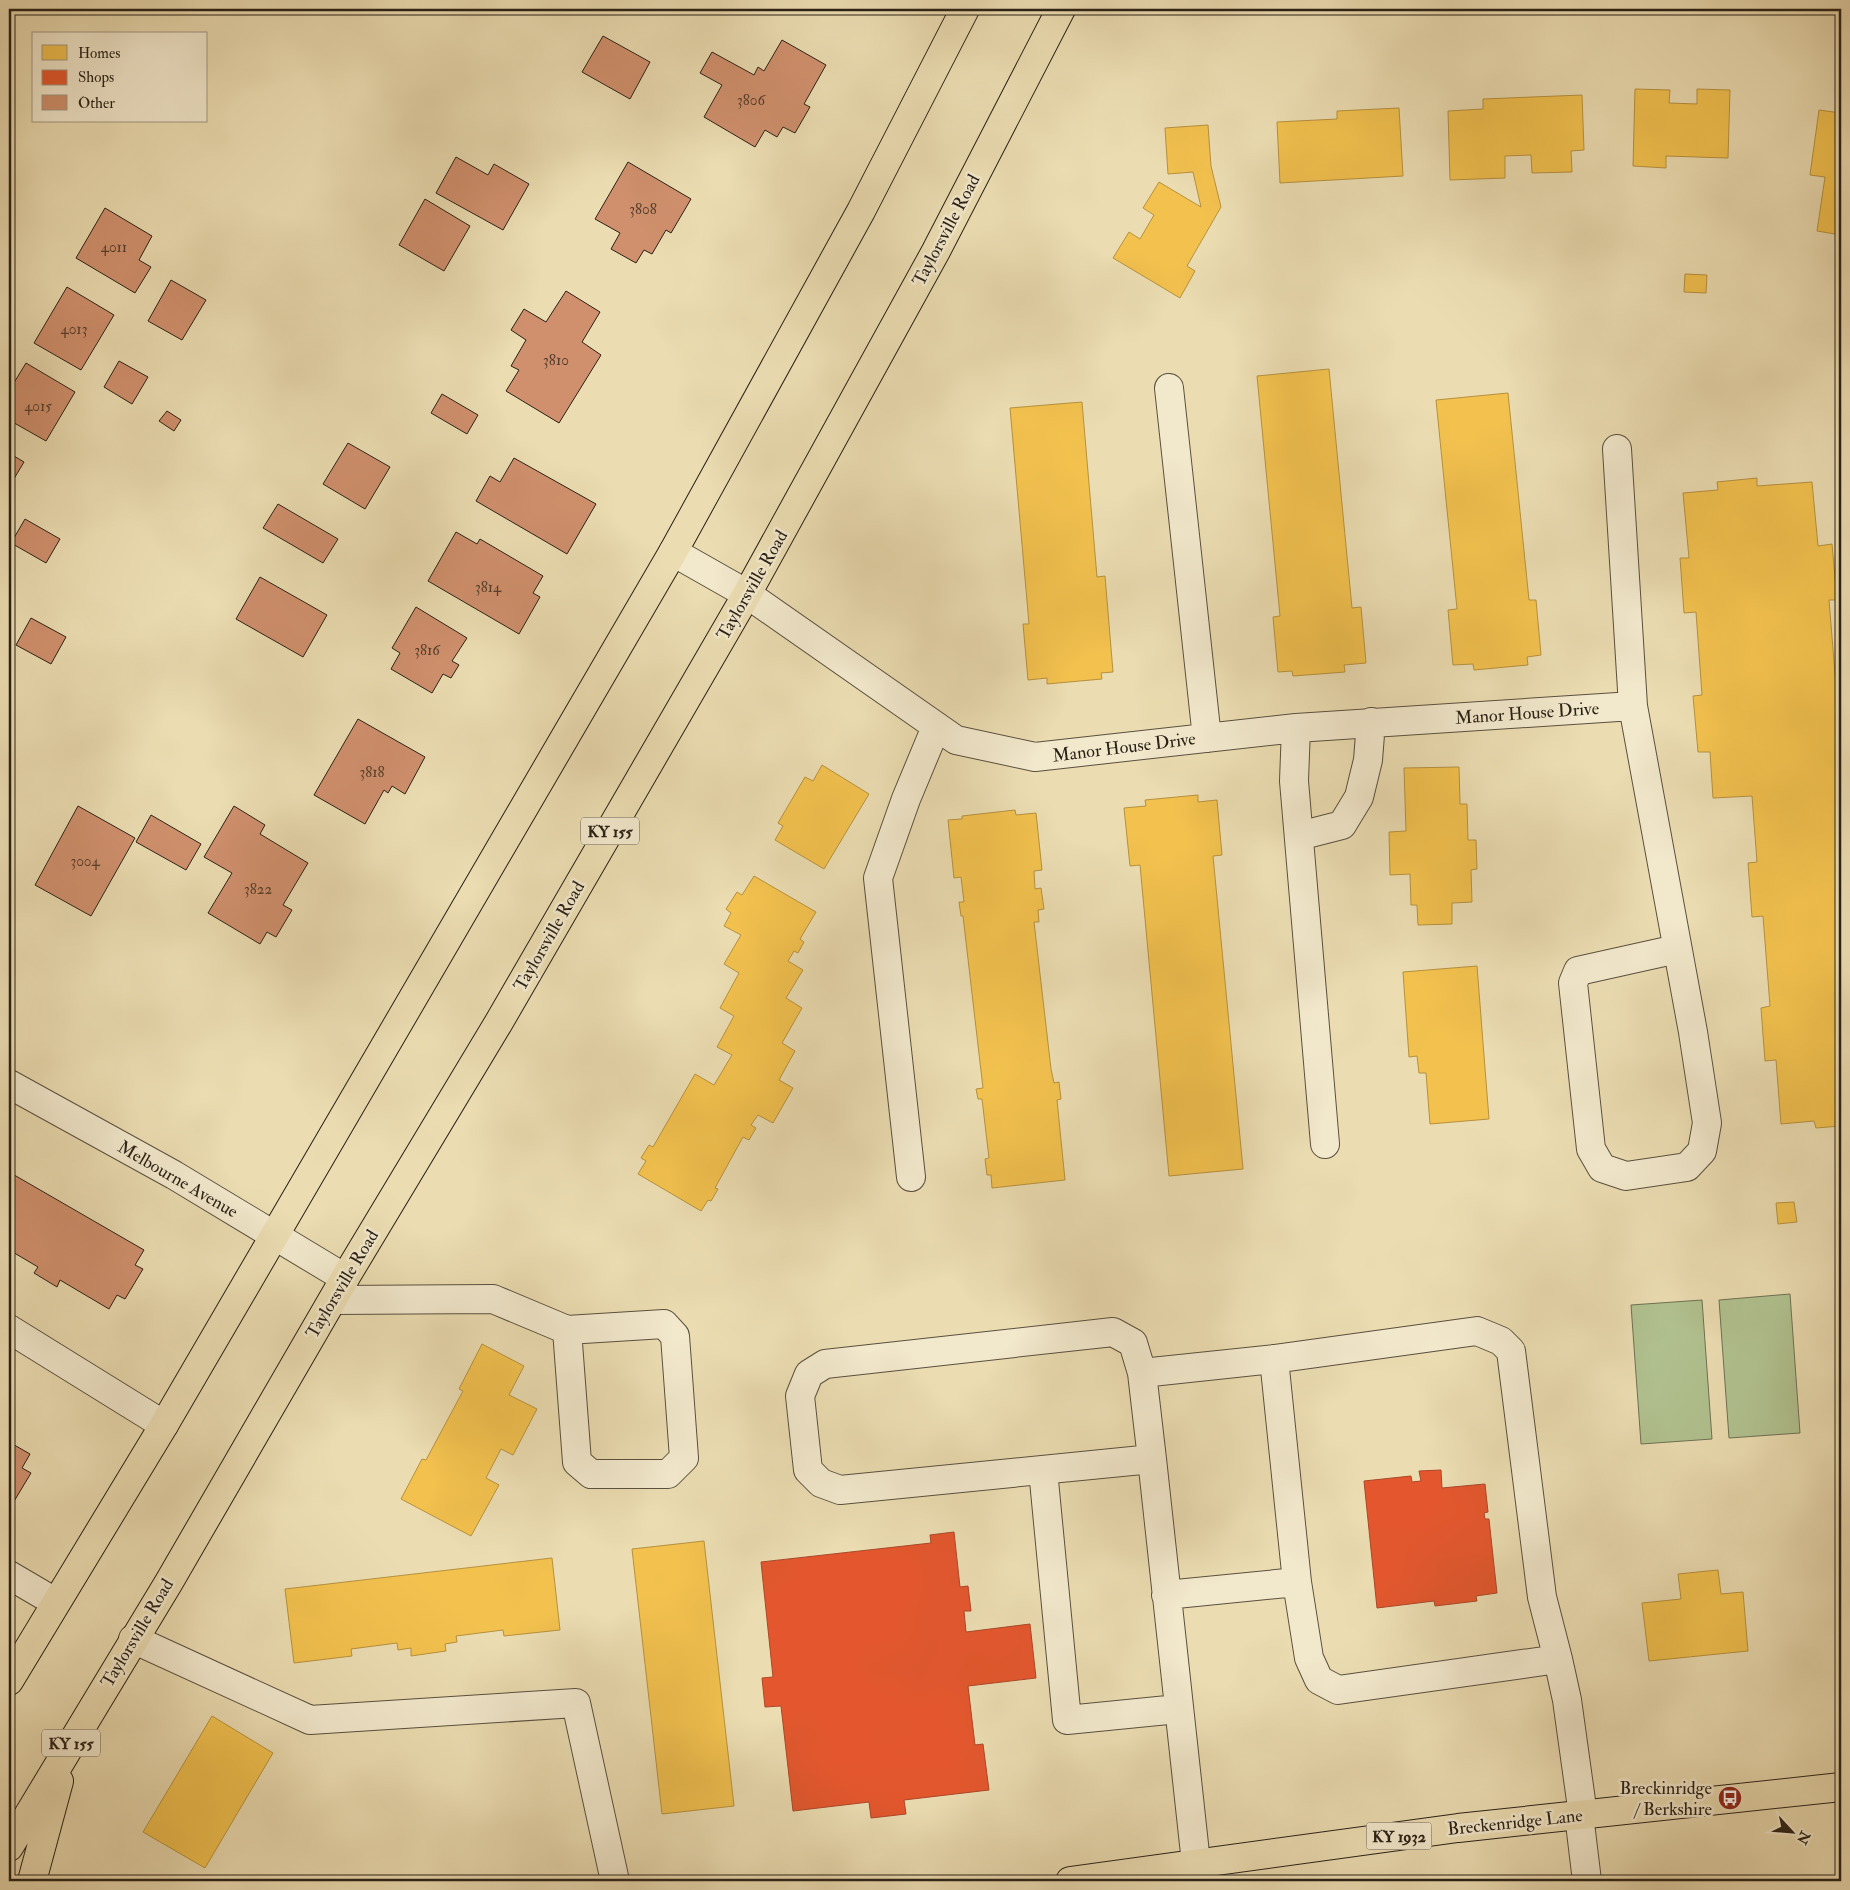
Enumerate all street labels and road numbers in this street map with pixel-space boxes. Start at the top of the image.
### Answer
street label: Taylorsville Road [907,170,986,290]
street label: Taylorsville Road [712,526,793,644]
street label: Manor House Drive [1454,697,1600,730]
street label: Manor House Drive [1051,727,1198,768]
road number: KY 155 [581,818,639,844]
street label: Taylorsville Road [509,877,590,995]
street label: Melbourne Avenue [113,1136,243,1223]
street label: Taylorsville Road [301,1225,384,1343]
street label: Taylorsville Road [96,1574,179,1692]
road number: KY 155 [42,1730,100,1756]
street label: Breckenridge Lane [1446,1804,1584,1841]
road number: KY 1932 [1366,1822,1432,1850]

